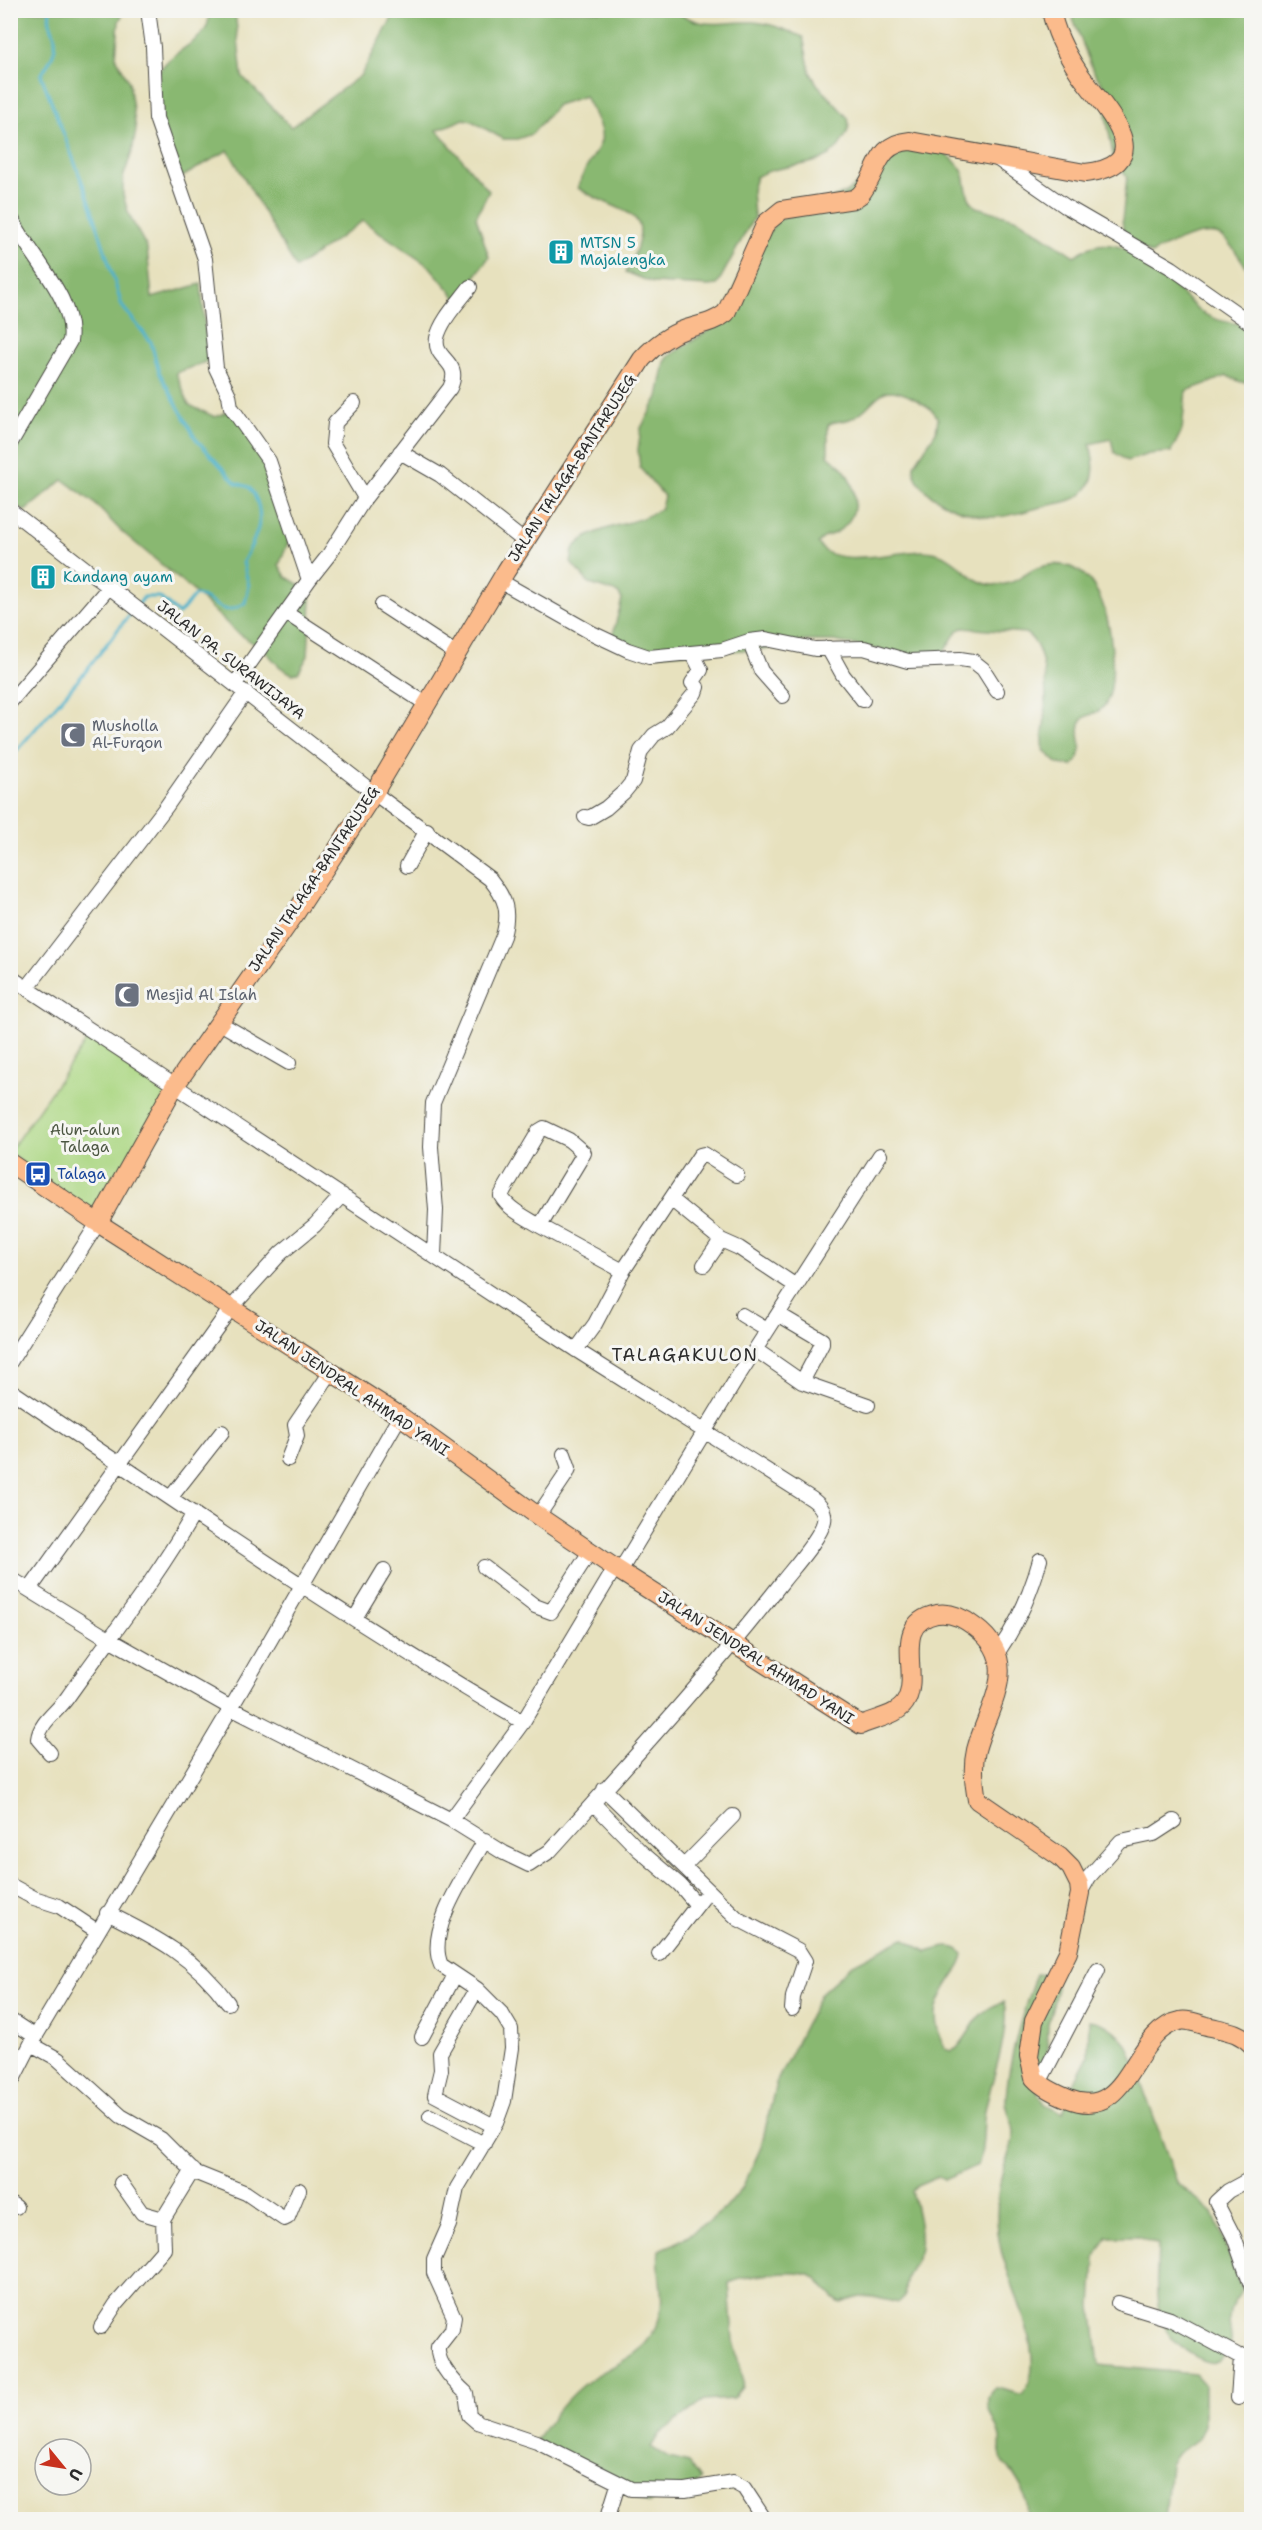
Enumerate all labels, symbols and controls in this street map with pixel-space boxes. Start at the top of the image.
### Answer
place label: MTSN 5 Majalengka [580,233,666,270]
building icon: MTSN 5 Majalengka [546,237,576,267]
street label: JALAN TALAGA-BANTARUJEG [504,370,640,566]
building icon: Kandang ayam [28,562,58,592]
place label: Kandang ayam [63,567,173,587]
street label: JALAN PA. SURAWIJAYA [153,596,309,724]
place label: Musholla Al-Furqon [92,716,162,753]
mosque icon: Musholla Al-Furqon [58,720,88,750]
street label: JALAN TALAGA-BANTARUJEG [244,782,384,976]
mosque icon: Mesjid Al Islah [112,980,142,1010]
place label: Mesjid Al Islah [146,985,257,1005]
park label: Alun-alun Talaga [50,1120,120,1157]
bus stop icon: Talaga [23,1159,53,1189]
place label: Talaga [57,1164,106,1184]
street label: JALAN JENDRAL AHMAD YANI [251,1315,453,1461]
district label: TALAGAKULON [611,1343,759,1367]
street label: JALAN JENDRAL AHMAD YANI [654,1587,858,1729]
north arrow [33,2437,93,2497]
text: U [64,2464,87,2484]

